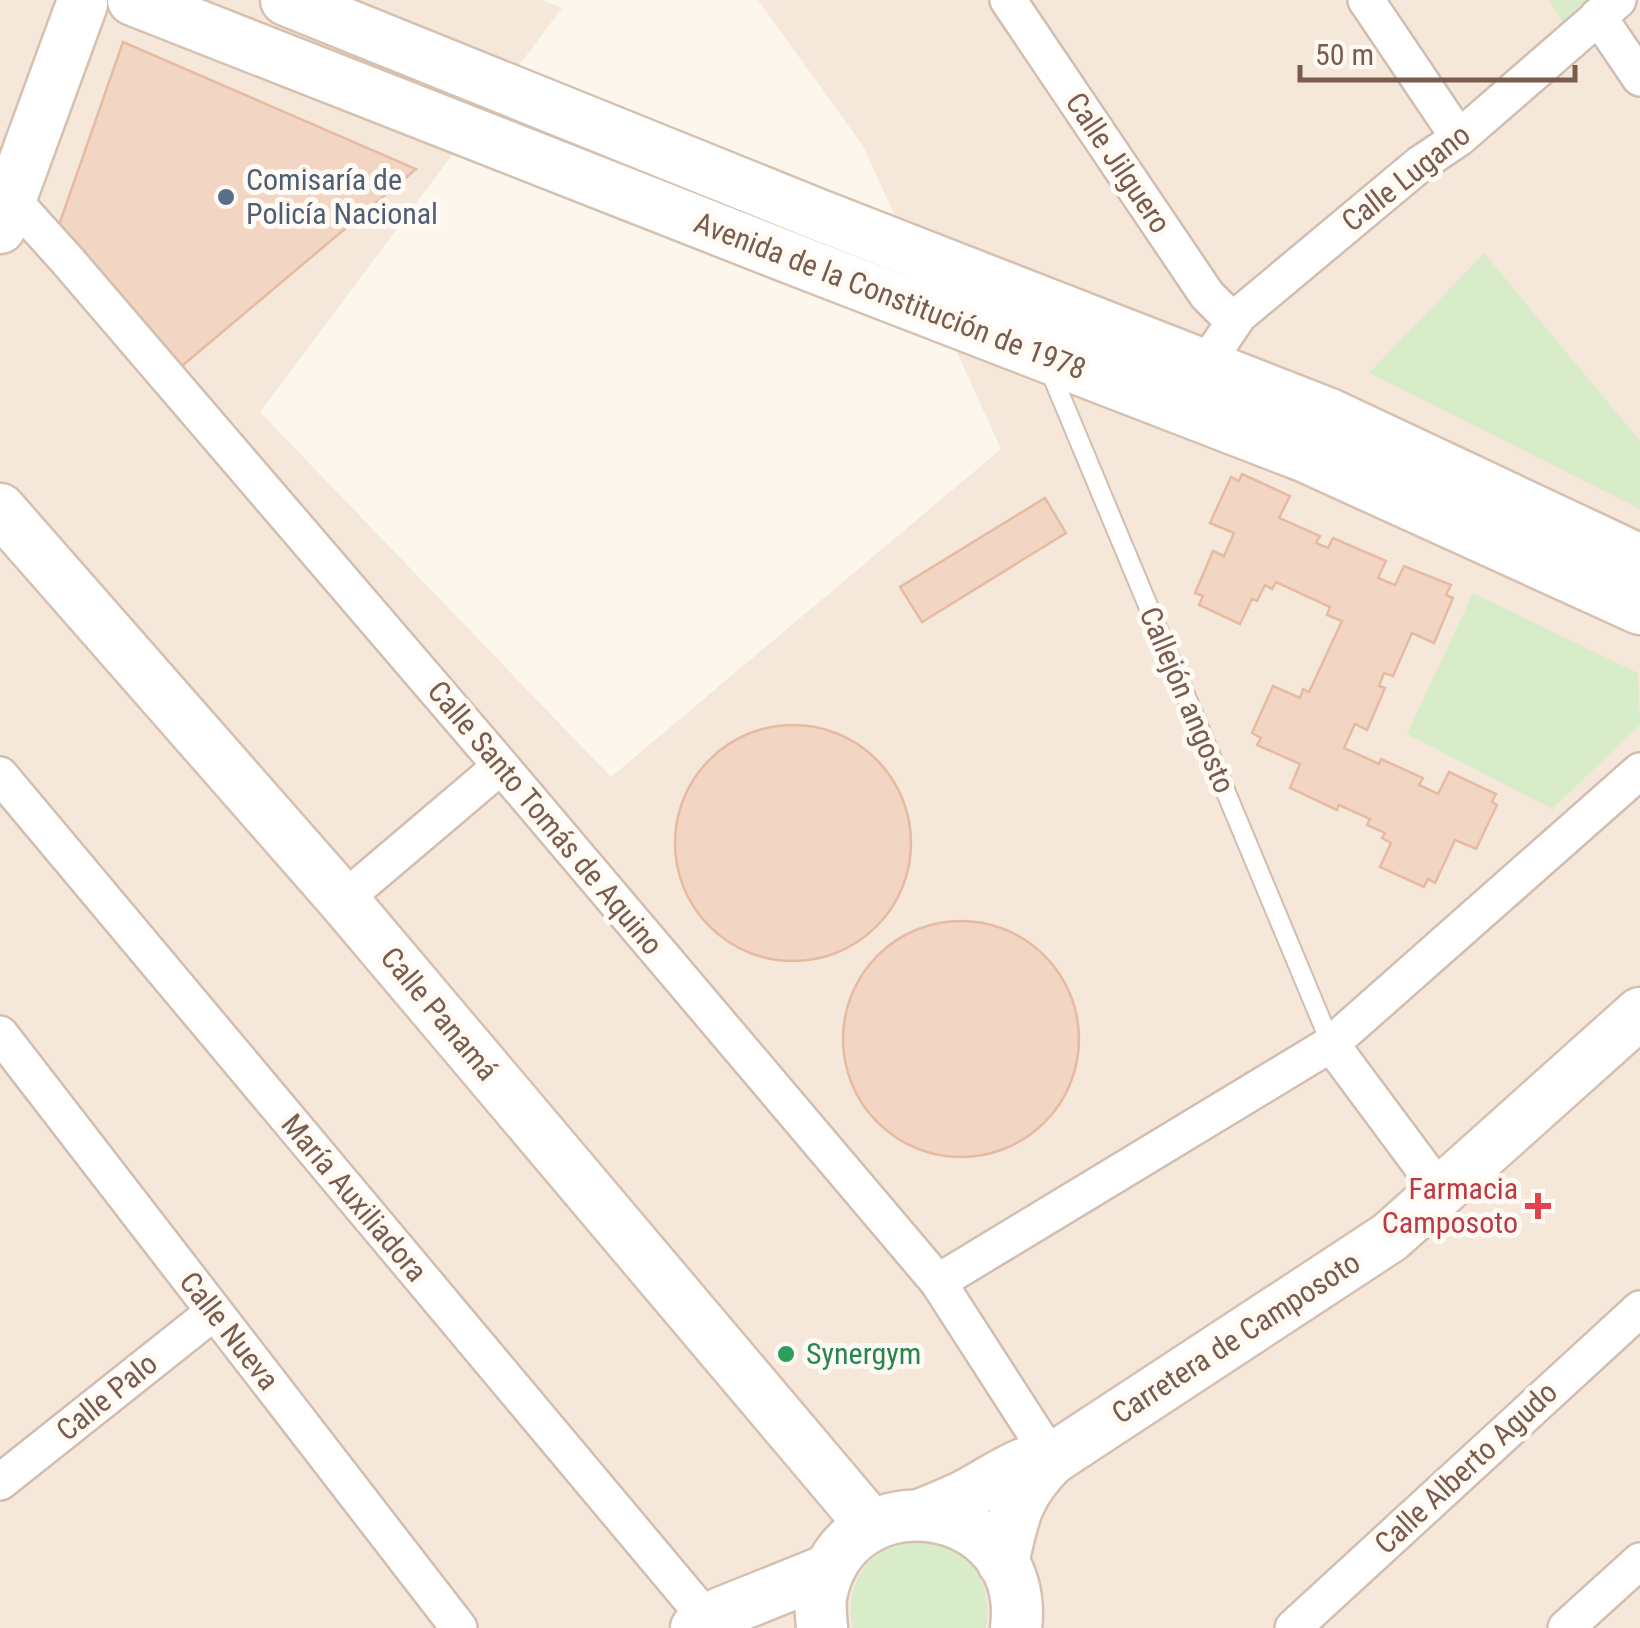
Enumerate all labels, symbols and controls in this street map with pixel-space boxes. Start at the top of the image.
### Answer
scale bar [1300,20,1575,82]
text: 50 m [1315,37,1374,72]
street label: Calle Jilguero [1059,86,1178,240]
street label: Calle Lugano [1335,117,1477,238]
place label: Comisaría de Policía Nacional [246,162,438,231]
marker: Comisaría de Policía Nacional [215,186,237,208]
street label: Avenida de la Constitución de 1978 [689,205,1091,387]
street label: Callejón angosto [1133,602,1242,798]
street label: Calle Santo Tomás de Aquino [421,674,670,962]
street label: Calle Panamá [374,940,505,1087]
street label: María Auxiliadora [274,1107,434,1288]
place label: Farmacia Camposoto [1382,1171,1518,1240]
marker: Farmacia Camposoto [1527,1195,1549,1217]
street label: Carretera de Camposoto [1105,1244,1366,1431]
street label: Calle Nueva [172,1265,286,1397]
place label: Synergym [806,1336,921,1371]
marker: Synergym [775,1343,797,1365]
street label: Calle Palo [49,1346,164,1448]
street label: Calle Alberto Agudo [1367,1374,1564,1561]

